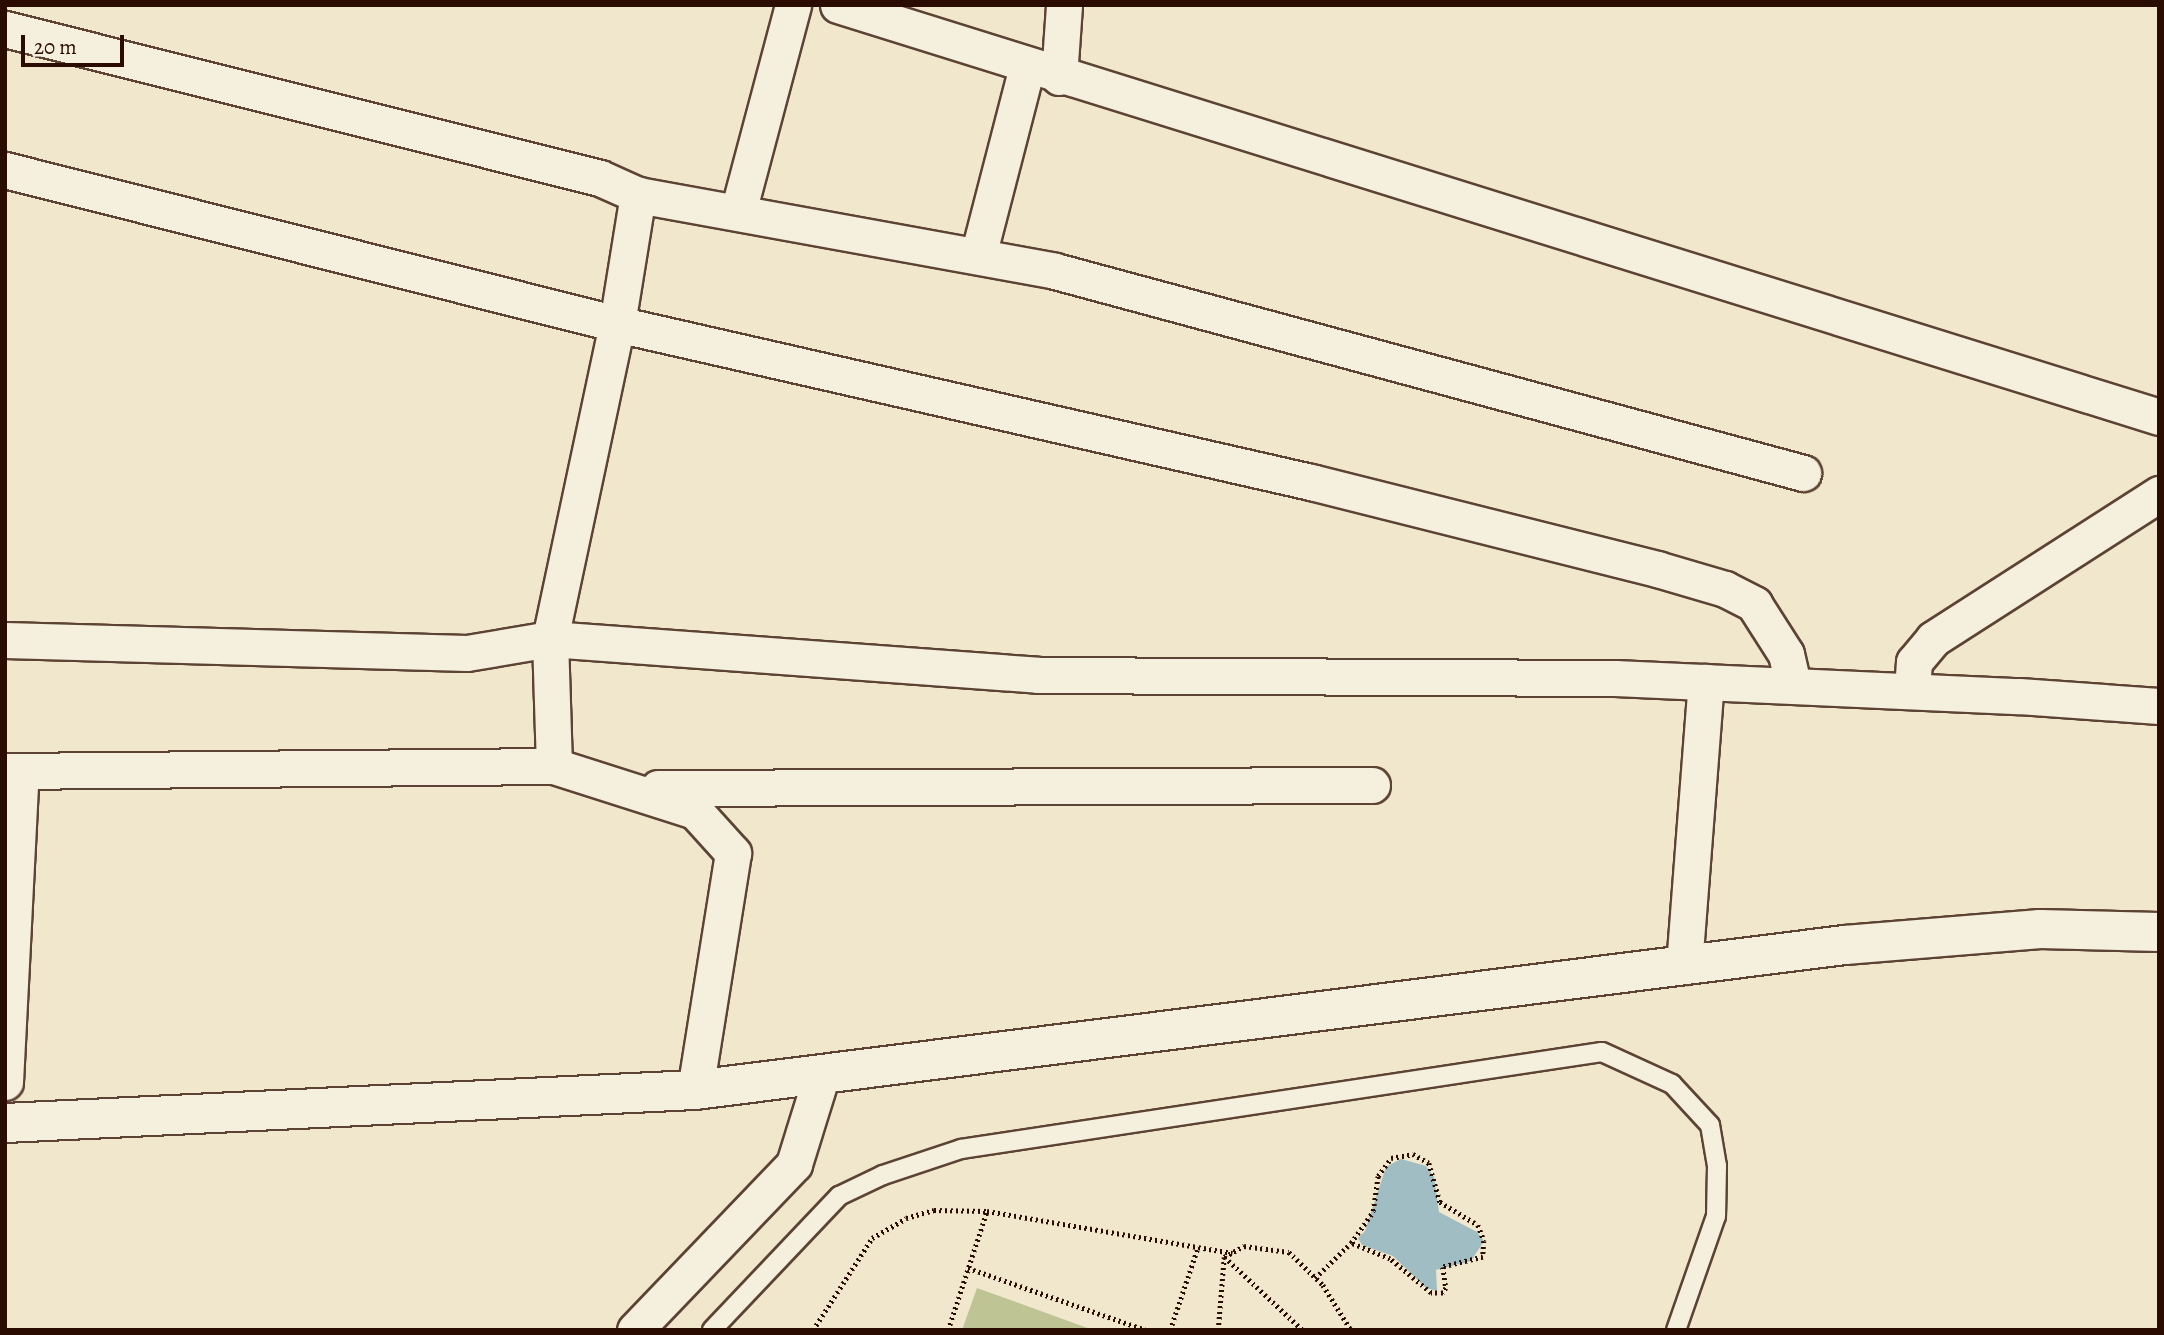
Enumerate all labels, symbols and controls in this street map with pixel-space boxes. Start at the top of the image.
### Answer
scale bar [24,21,128,65]
text: 20 m [34,33,77,61]

